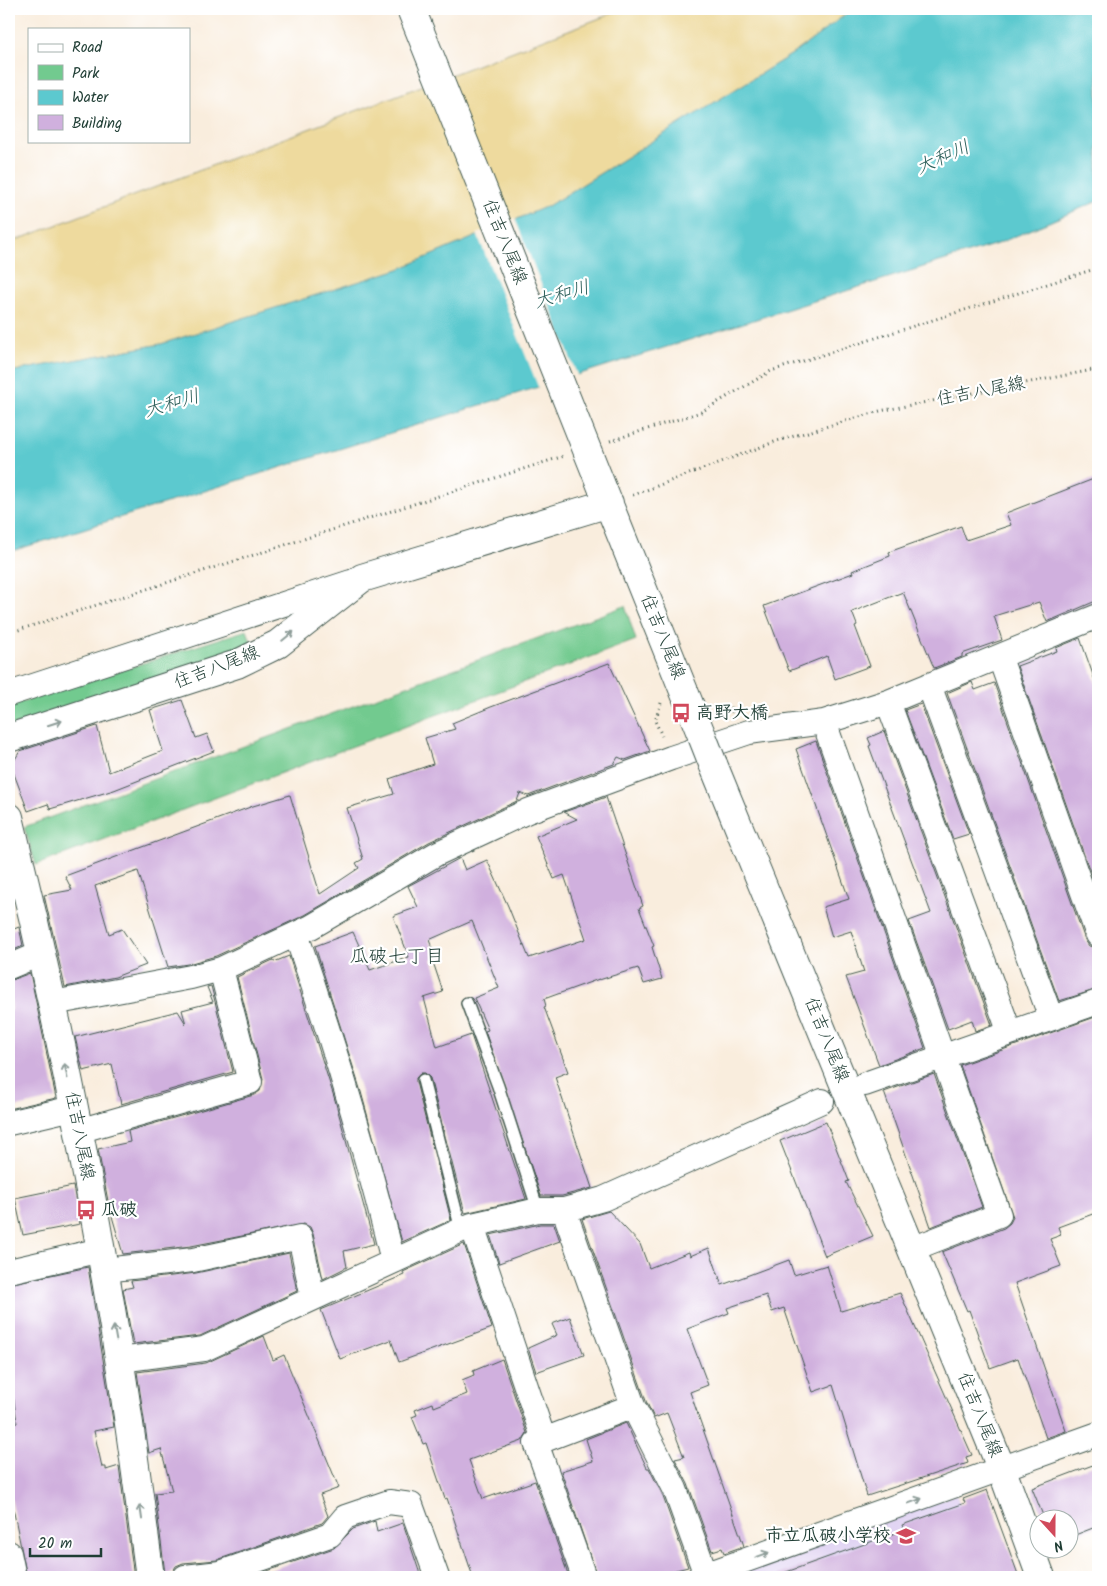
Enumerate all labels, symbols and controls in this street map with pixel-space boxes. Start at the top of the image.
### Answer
legend [28,28,190,142]
text: Road [72,36,103,60]
text: Park [72,62,100,86]
text: Water [72,86,109,110]
text: Building [72,112,122,136]
water label: 大和川 [911,133,975,183]
street label: 住吉八尾線 [474,195,534,289]
water label: 大和川 [530,273,594,317]
street label: 住吉八尾線 [934,369,1028,415]
water label: 大和川 [140,382,204,426]
street label: 住吉八尾線 [632,590,692,684]
one-way arrow [281,630,294,641]
street label: 住吉八尾線 [170,638,264,698]
place label: 高野大橋 [696,699,768,728]
bus stop icon: 高野大橋 [670,702,692,724]
one-way arrow [47,717,63,727]
district label: 瓜破七丁目 [349,942,445,972]
street label: 住吉八尾線 [796,993,856,1087]
one-way arrow [61,1063,71,1079]
street label: 住吉八尾線 [56,1089,102,1183]
place label: 瓜破 [101,1196,137,1225]
bus stop icon: 瓜破 [75,1199,97,1221]
one-way arrow [110,1326,120,1342]
street label: 住吉八尾線 [949,1368,1009,1462]
one-way arrow [906,1496,922,1505]
one-way arrow [136,1504,146,1520]
north arrow [1030,1508,1080,1558]
place label: 市立瓜破小学校 [765,1522,891,1551]
school or university icon: 市立瓜破小学校 [895,1525,917,1547]
scale bar [30,1526,101,1558]
text: 20 m [38,1532,72,1556]
text: N [1050,1533,1066,1557]
one-way arrow [753,1550,769,1559]

